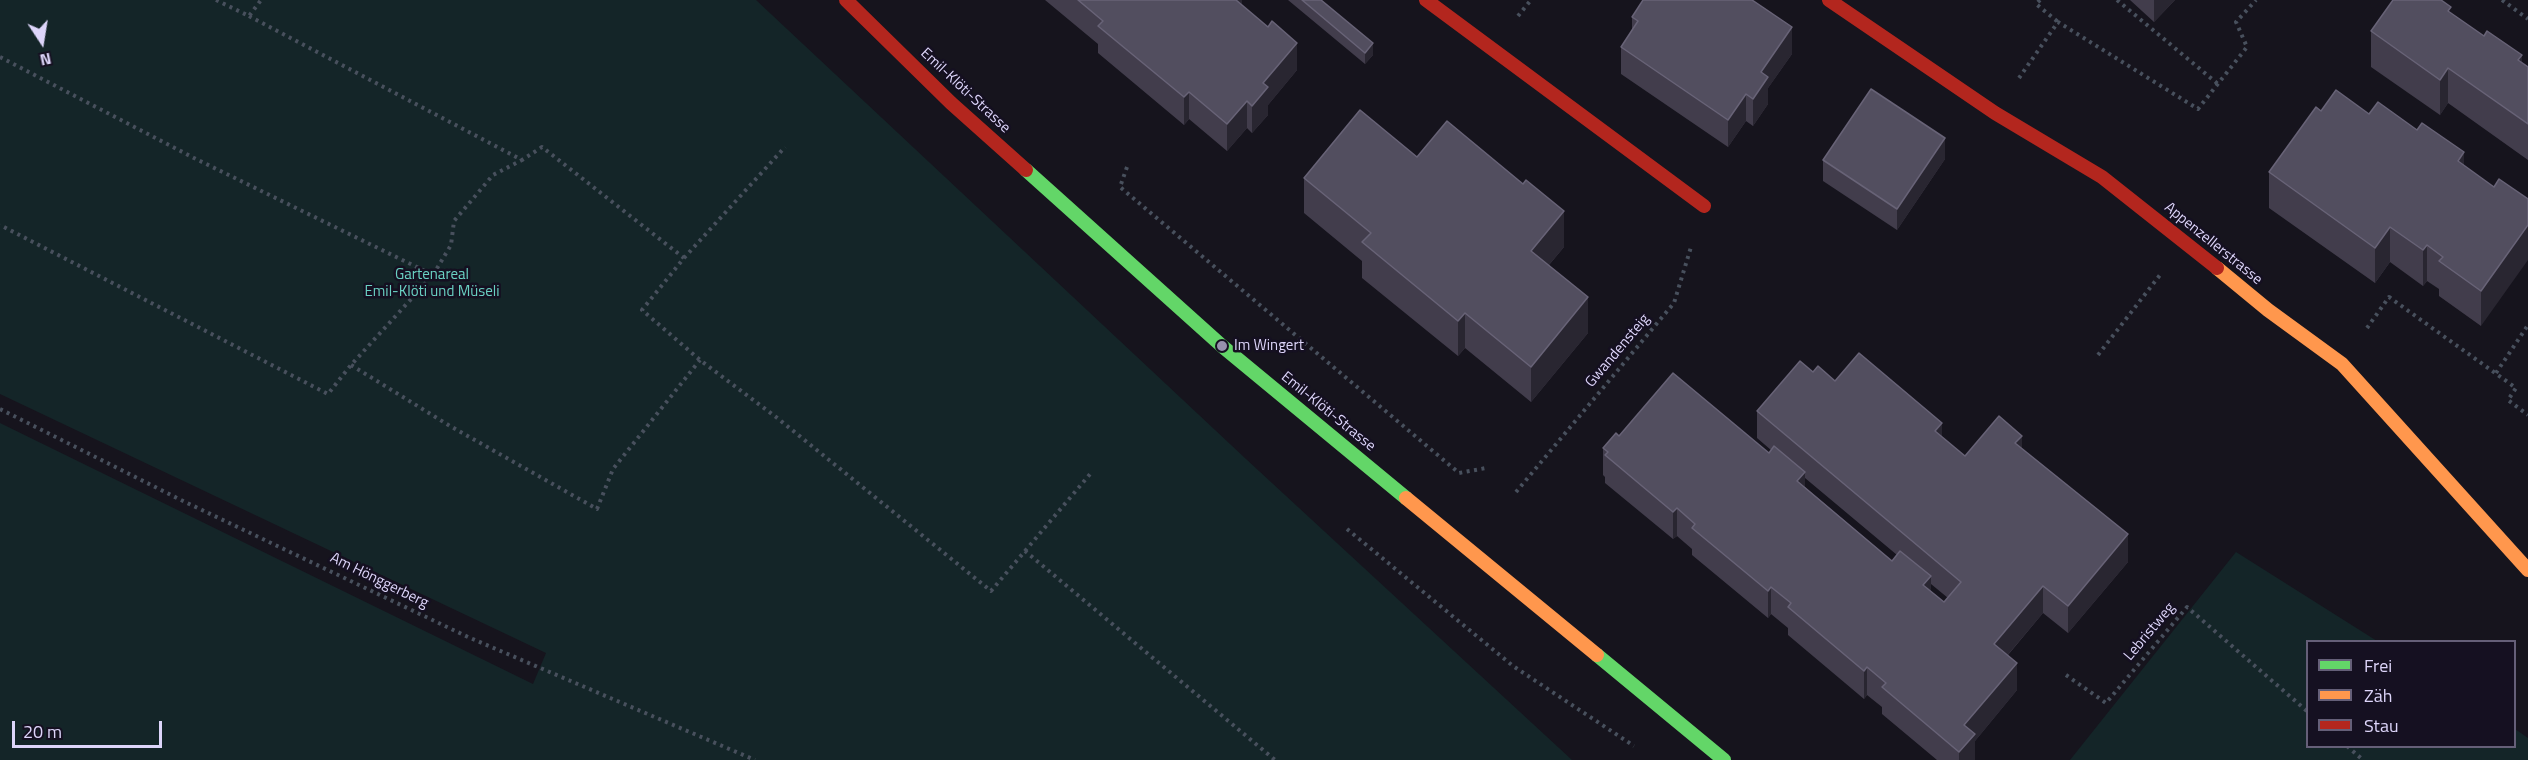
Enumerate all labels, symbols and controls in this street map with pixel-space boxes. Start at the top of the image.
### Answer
north arrow [12,12,72,72]
street label: Emil-Klöti-Strasse [916,45,1014,137]
text: N [38,47,54,72]
street label: Appenzellerstrasse [2160,199,2266,289]
park label: Gartenareal Emil-Klöti und Müseli [365,266,499,301]
street label: Gwandensteig [1582,311,1654,391]
place label: Im Wingert [1234,337,1304,355]
marker: Im Wingert [1215,339,1229,353]
street label: Emil-Klöti-Strasse [1277,368,1379,456]
street label: Am Hönggerberg [327,549,431,613]
street label: Lebristweg [2121,599,2179,665]
legend [2306,640,2516,748]
text: Frei [2364,652,2392,679]
text: Zäh [2364,682,2392,709]
scale bar [15,709,165,747]
text: Stau [2364,712,2399,739]
text: 20 m [23,718,62,745]

